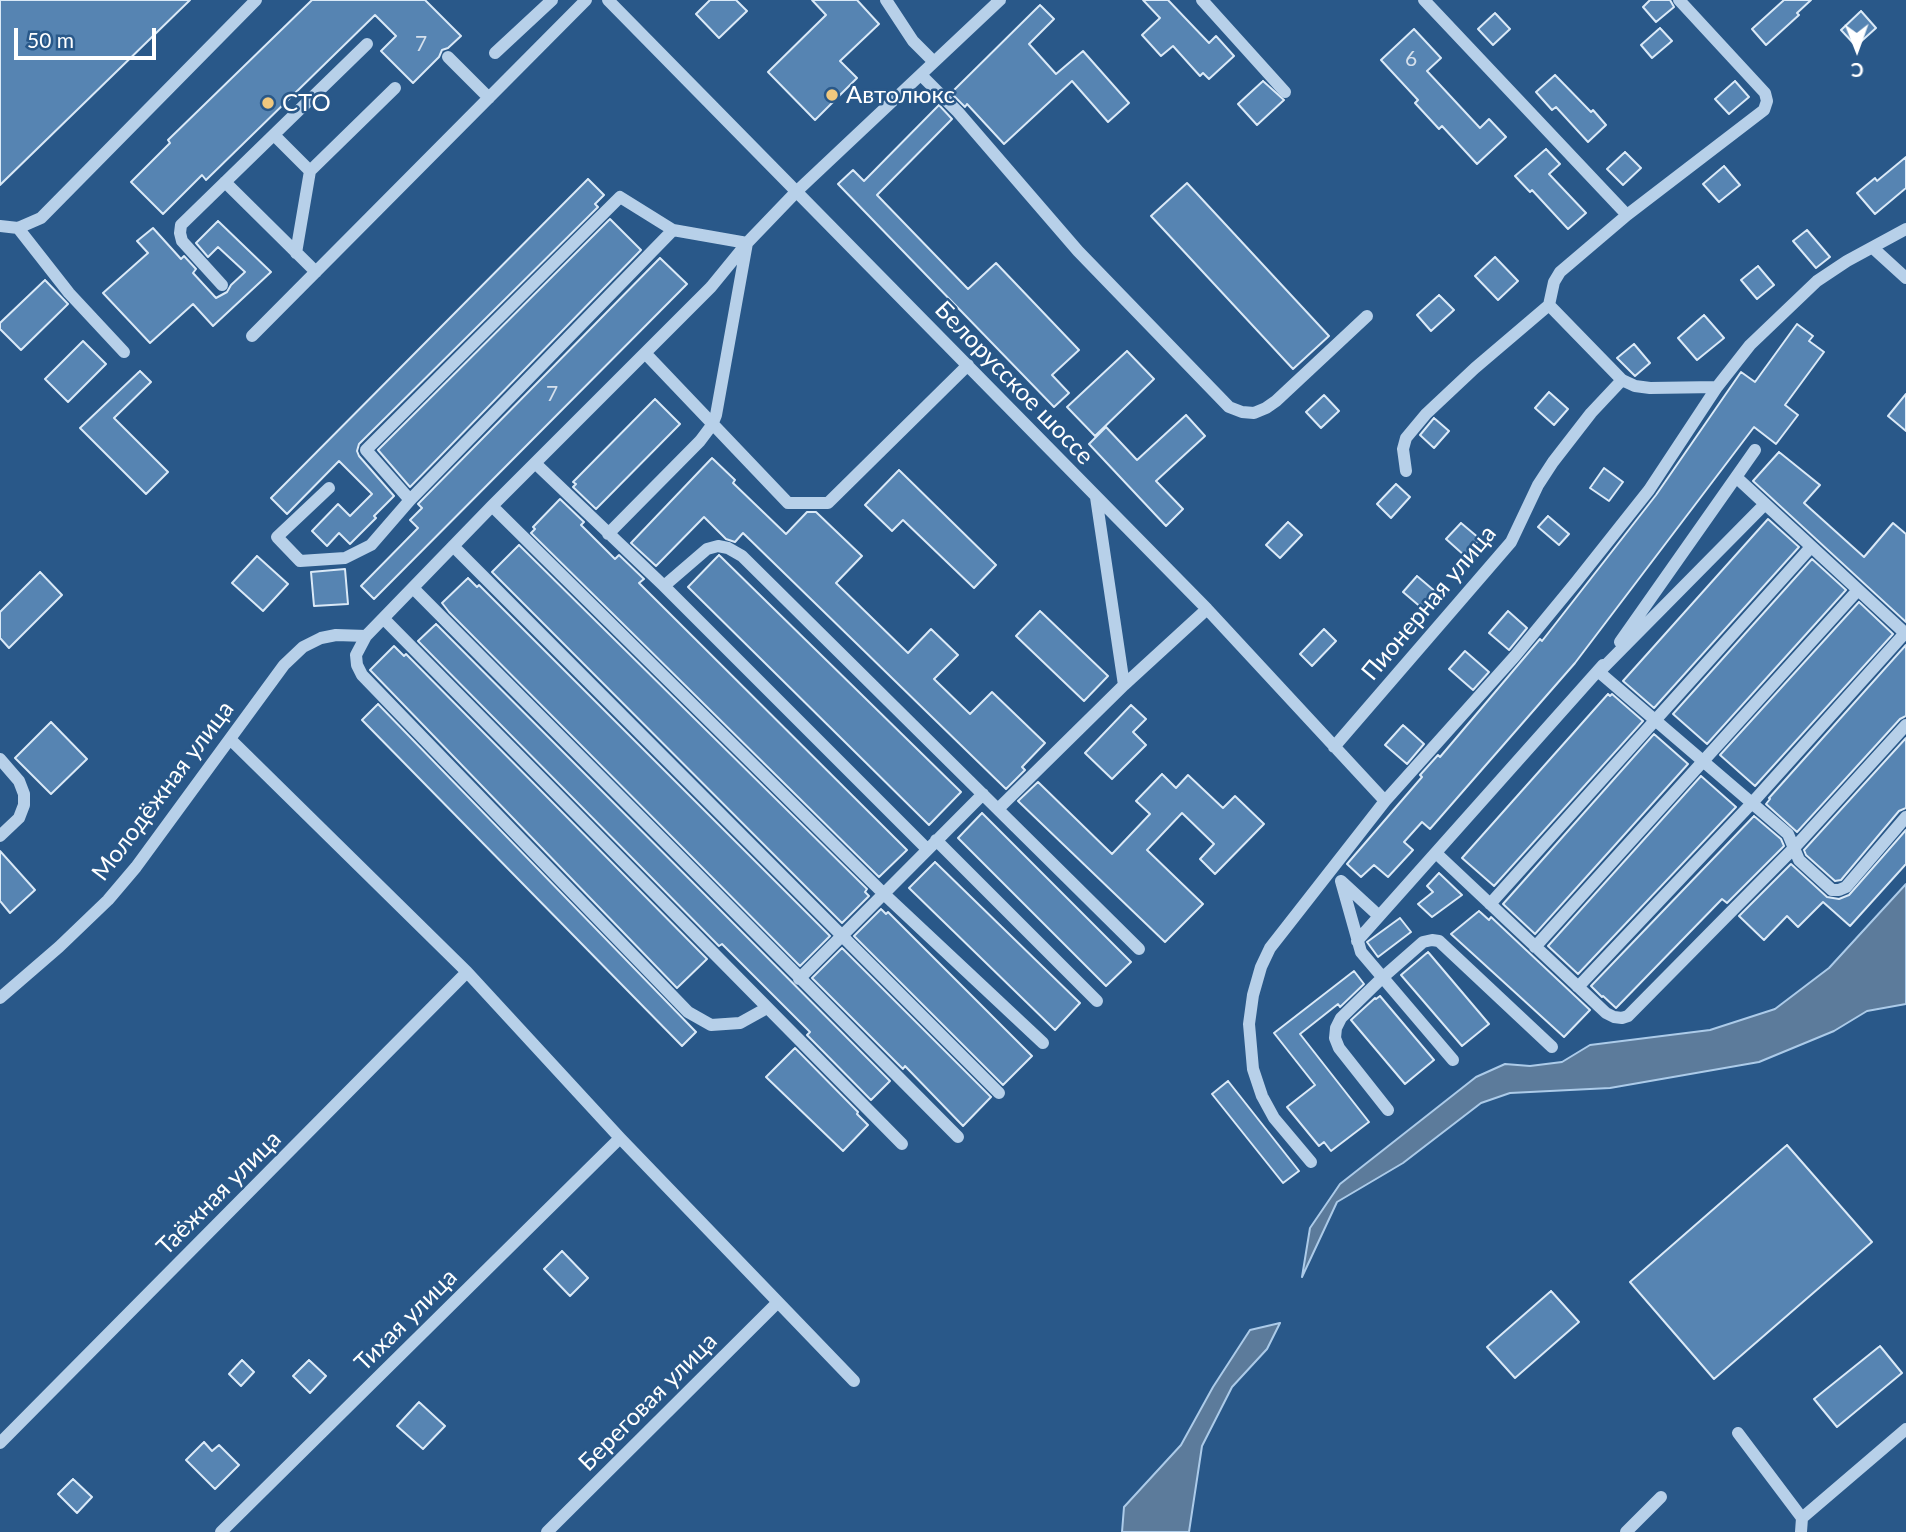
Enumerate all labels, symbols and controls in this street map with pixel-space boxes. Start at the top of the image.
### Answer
scale bar [18,14,159,58]
north arrow [1822,14,1892,84]
text: 50 m [27,27,74,52]
house number: 7 [415,31,427,57]
house number: 6 [1405,46,1417,72]
text: С [1851,59,1864,82]
place label: Автолюкс [846,81,955,109]
marker: Автолюкс [824,87,840,103]
place label: СТО [282,89,331,117]
marker: СТО [260,95,276,111]
street label: Белорусское шоссе [929,295,1099,471]
house number: 7 [546,381,558,407]
street label: Пионерная улица [1356,520,1502,686]
street label: Молодёжная улица [86,696,240,886]
street label: Таёжная улица [151,1125,287,1261]
street label: Тихая улица [349,1263,463,1377]
street label: Береговая улица [573,1327,723,1477]

